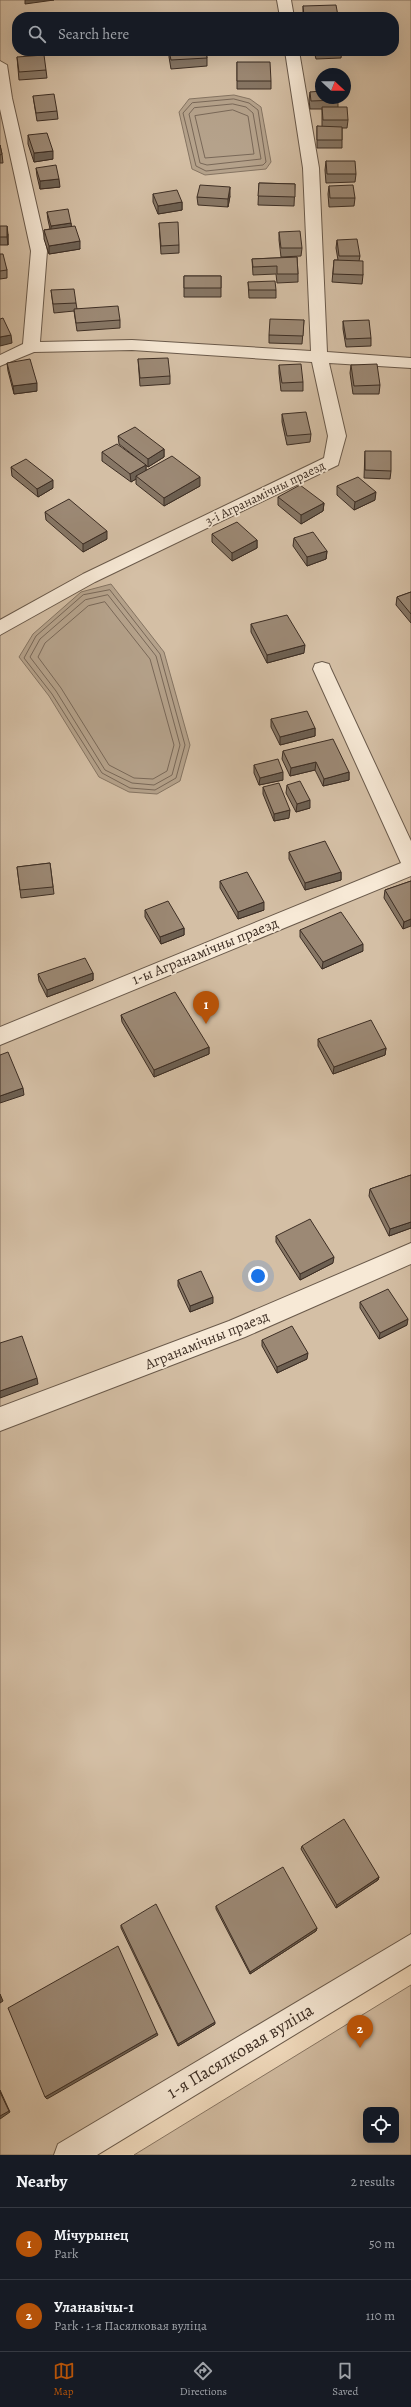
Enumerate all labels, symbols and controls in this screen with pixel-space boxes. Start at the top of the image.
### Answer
search box [12,12,399,56]
icon: search [26,23,48,45]
text: Search here [58,24,129,44]
north arrow [315,68,351,104]
street label: 3-і Агранамічны праезд [202,457,328,529]
street label: 1-ы Агранамічны праезд [129,912,281,990]
pin: 1 [193,991,219,1024]
your location [248,1266,268,1286]
street label: Агранамічны праезд [141,1306,272,1374]
street label: 1-я Пасялковая вуліца [162,1997,318,2104]
pin: 2 [347,2015,373,2048]
map controls [363,2107,399,2143]
button: locate [363,2107,399,2143]
text: Nearby [16,2170,67,2193]
text: 2 results [351,2173,395,2190]
text: Мічурынец [54,2225,129,2245]
text: 1 [27,2235,31,2252]
text: 50 m [369,2235,395,2252]
text: Park [54,2245,78,2262]
text: Уланавічы-1 [54,2297,134,2317]
text: 2 [26,2307,32,2324]
text: 110 m [366,2307,395,2324]
text: Park · 1-я Пасялковая вуліца [54,2317,207,2334]
tab: Map [53,2360,75,2399]
tab: Directions [180,2360,227,2399]
tab: Saved [332,2360,358,2399]

